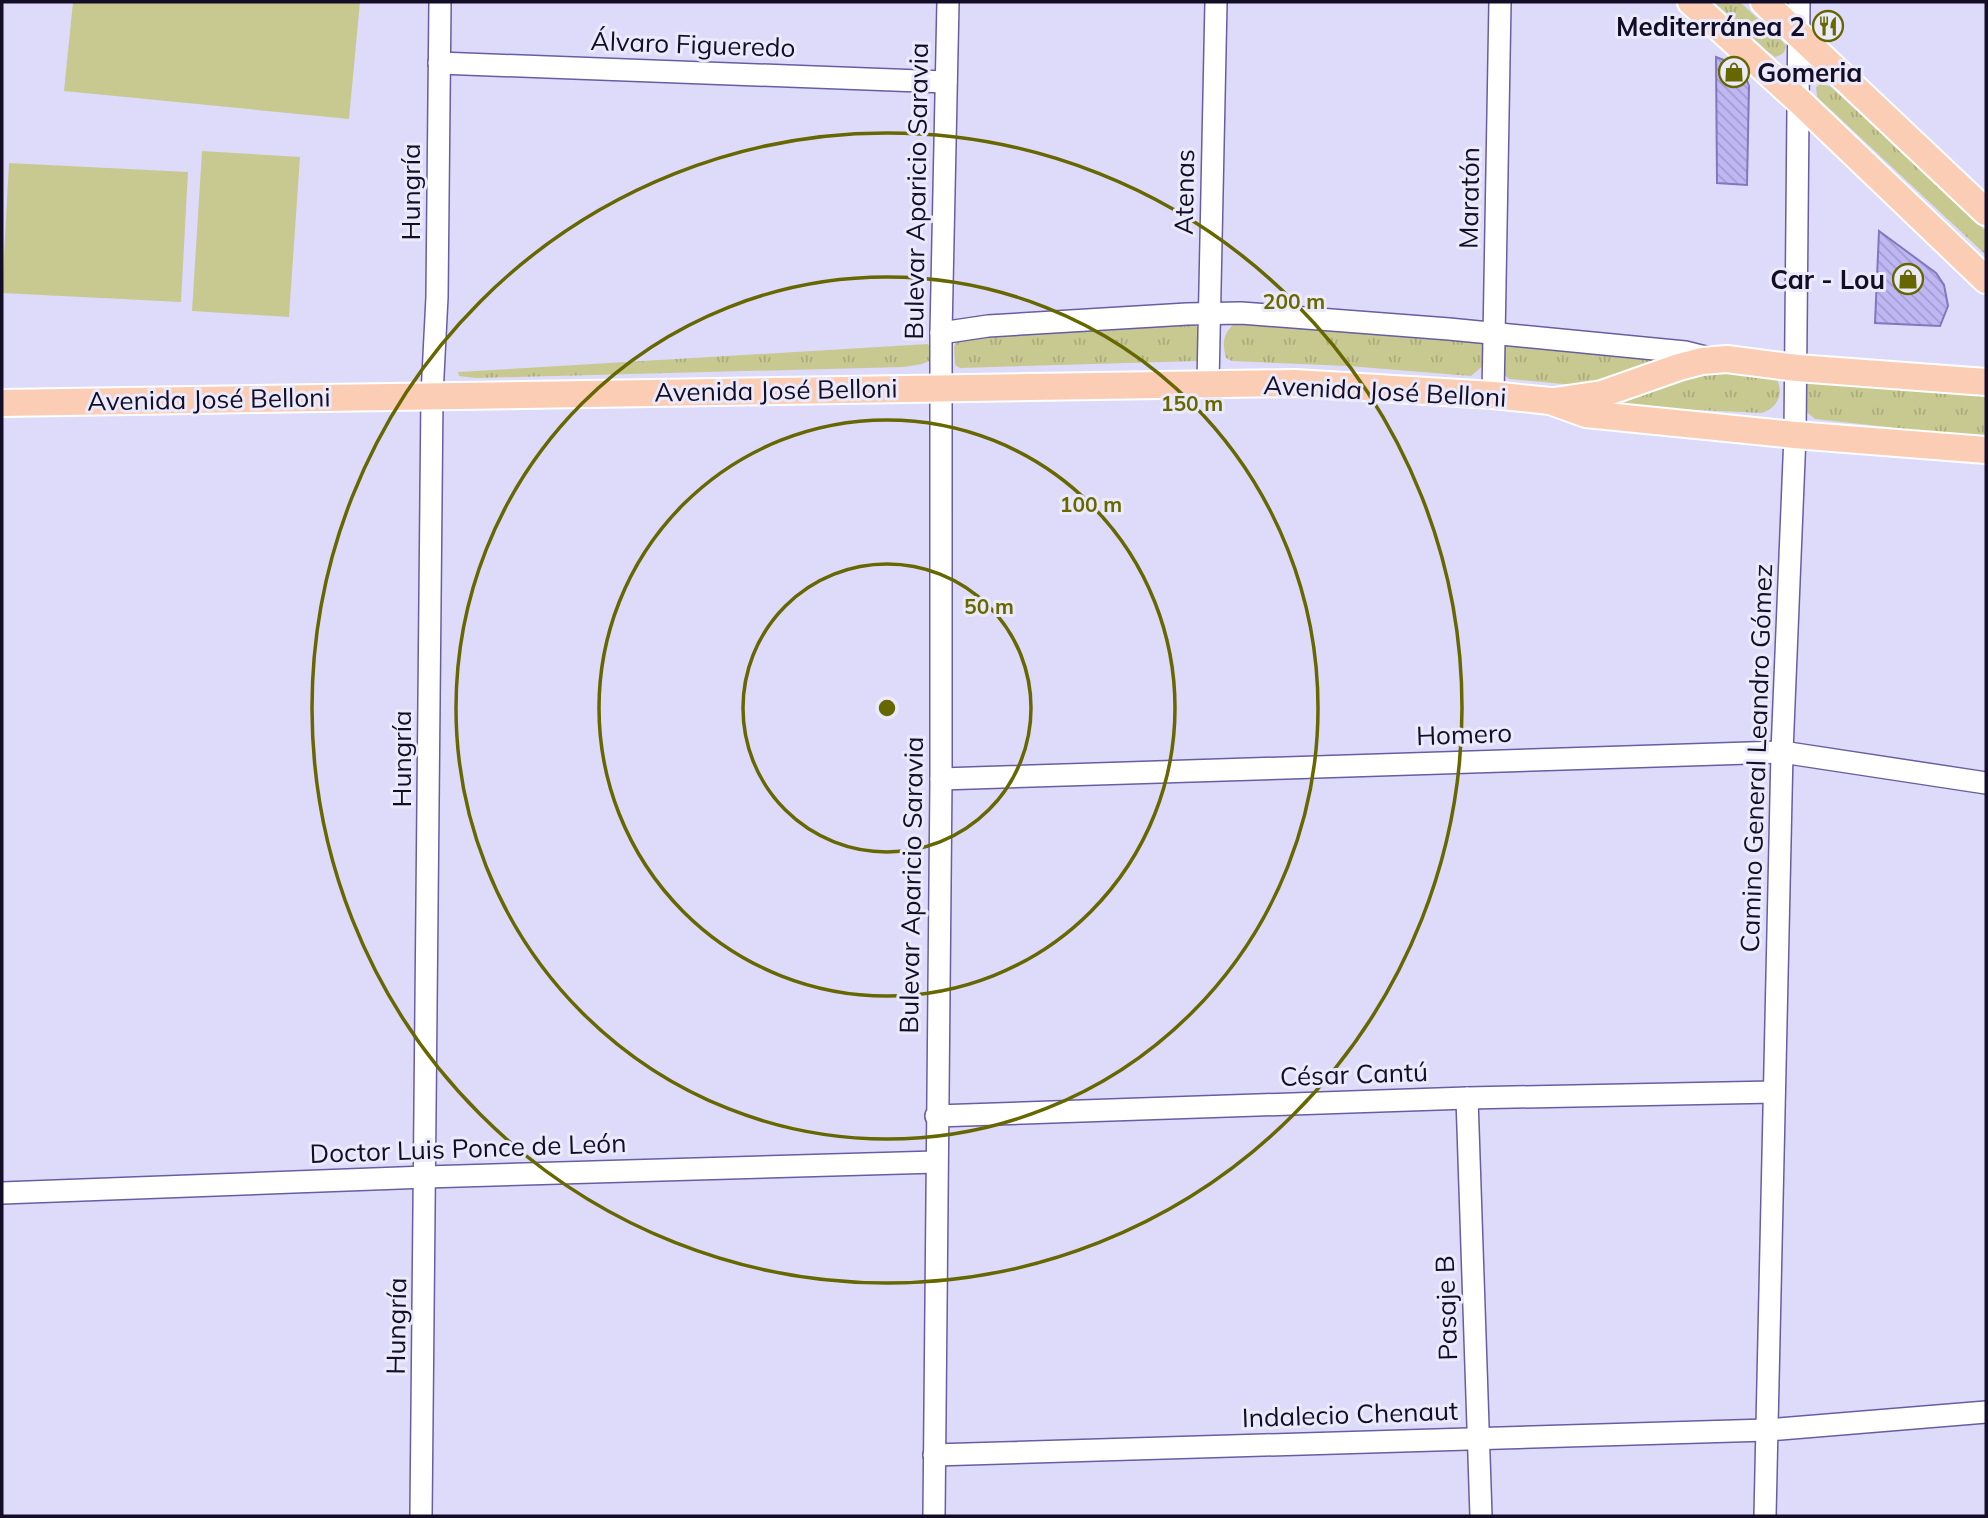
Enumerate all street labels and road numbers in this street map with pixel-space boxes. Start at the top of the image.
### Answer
street label: Álvaro Figueredo [590,24,796,64]
street label: Bulevar Aparicio Saravia [897,42,935,340]
street label: Hungría [394,143,427,241]
street label: Maratón [1452,147,1486,249]
street label: Atenas [1167,149,1201,235]
street label: Avenida José Belloni [1263,368,1507,414]
street label: Avenida José Belloni [654,371,898,409]
street label: Avenida José Belloni [87,380,331,418]
street label: Camino General Leandro Gómez [1733,563,1779,953]
street label: Hungría [385,710,418,808]
street label: Homero [1416,716,1512,752]
street label: Bulevar Aparicio Saravia [892,736,930,1034]
street label: César Cantú [1279,1055,1429,1093]
street label: Doctor Luis Ponce de León [309,1126,627,1170]
street label: Pasaje B [1428,1255,1464,1361]
street label: Hungría [379,1277,413,1375]
street label: Indalecio Chenaut [1241,1394,1459,1434]

